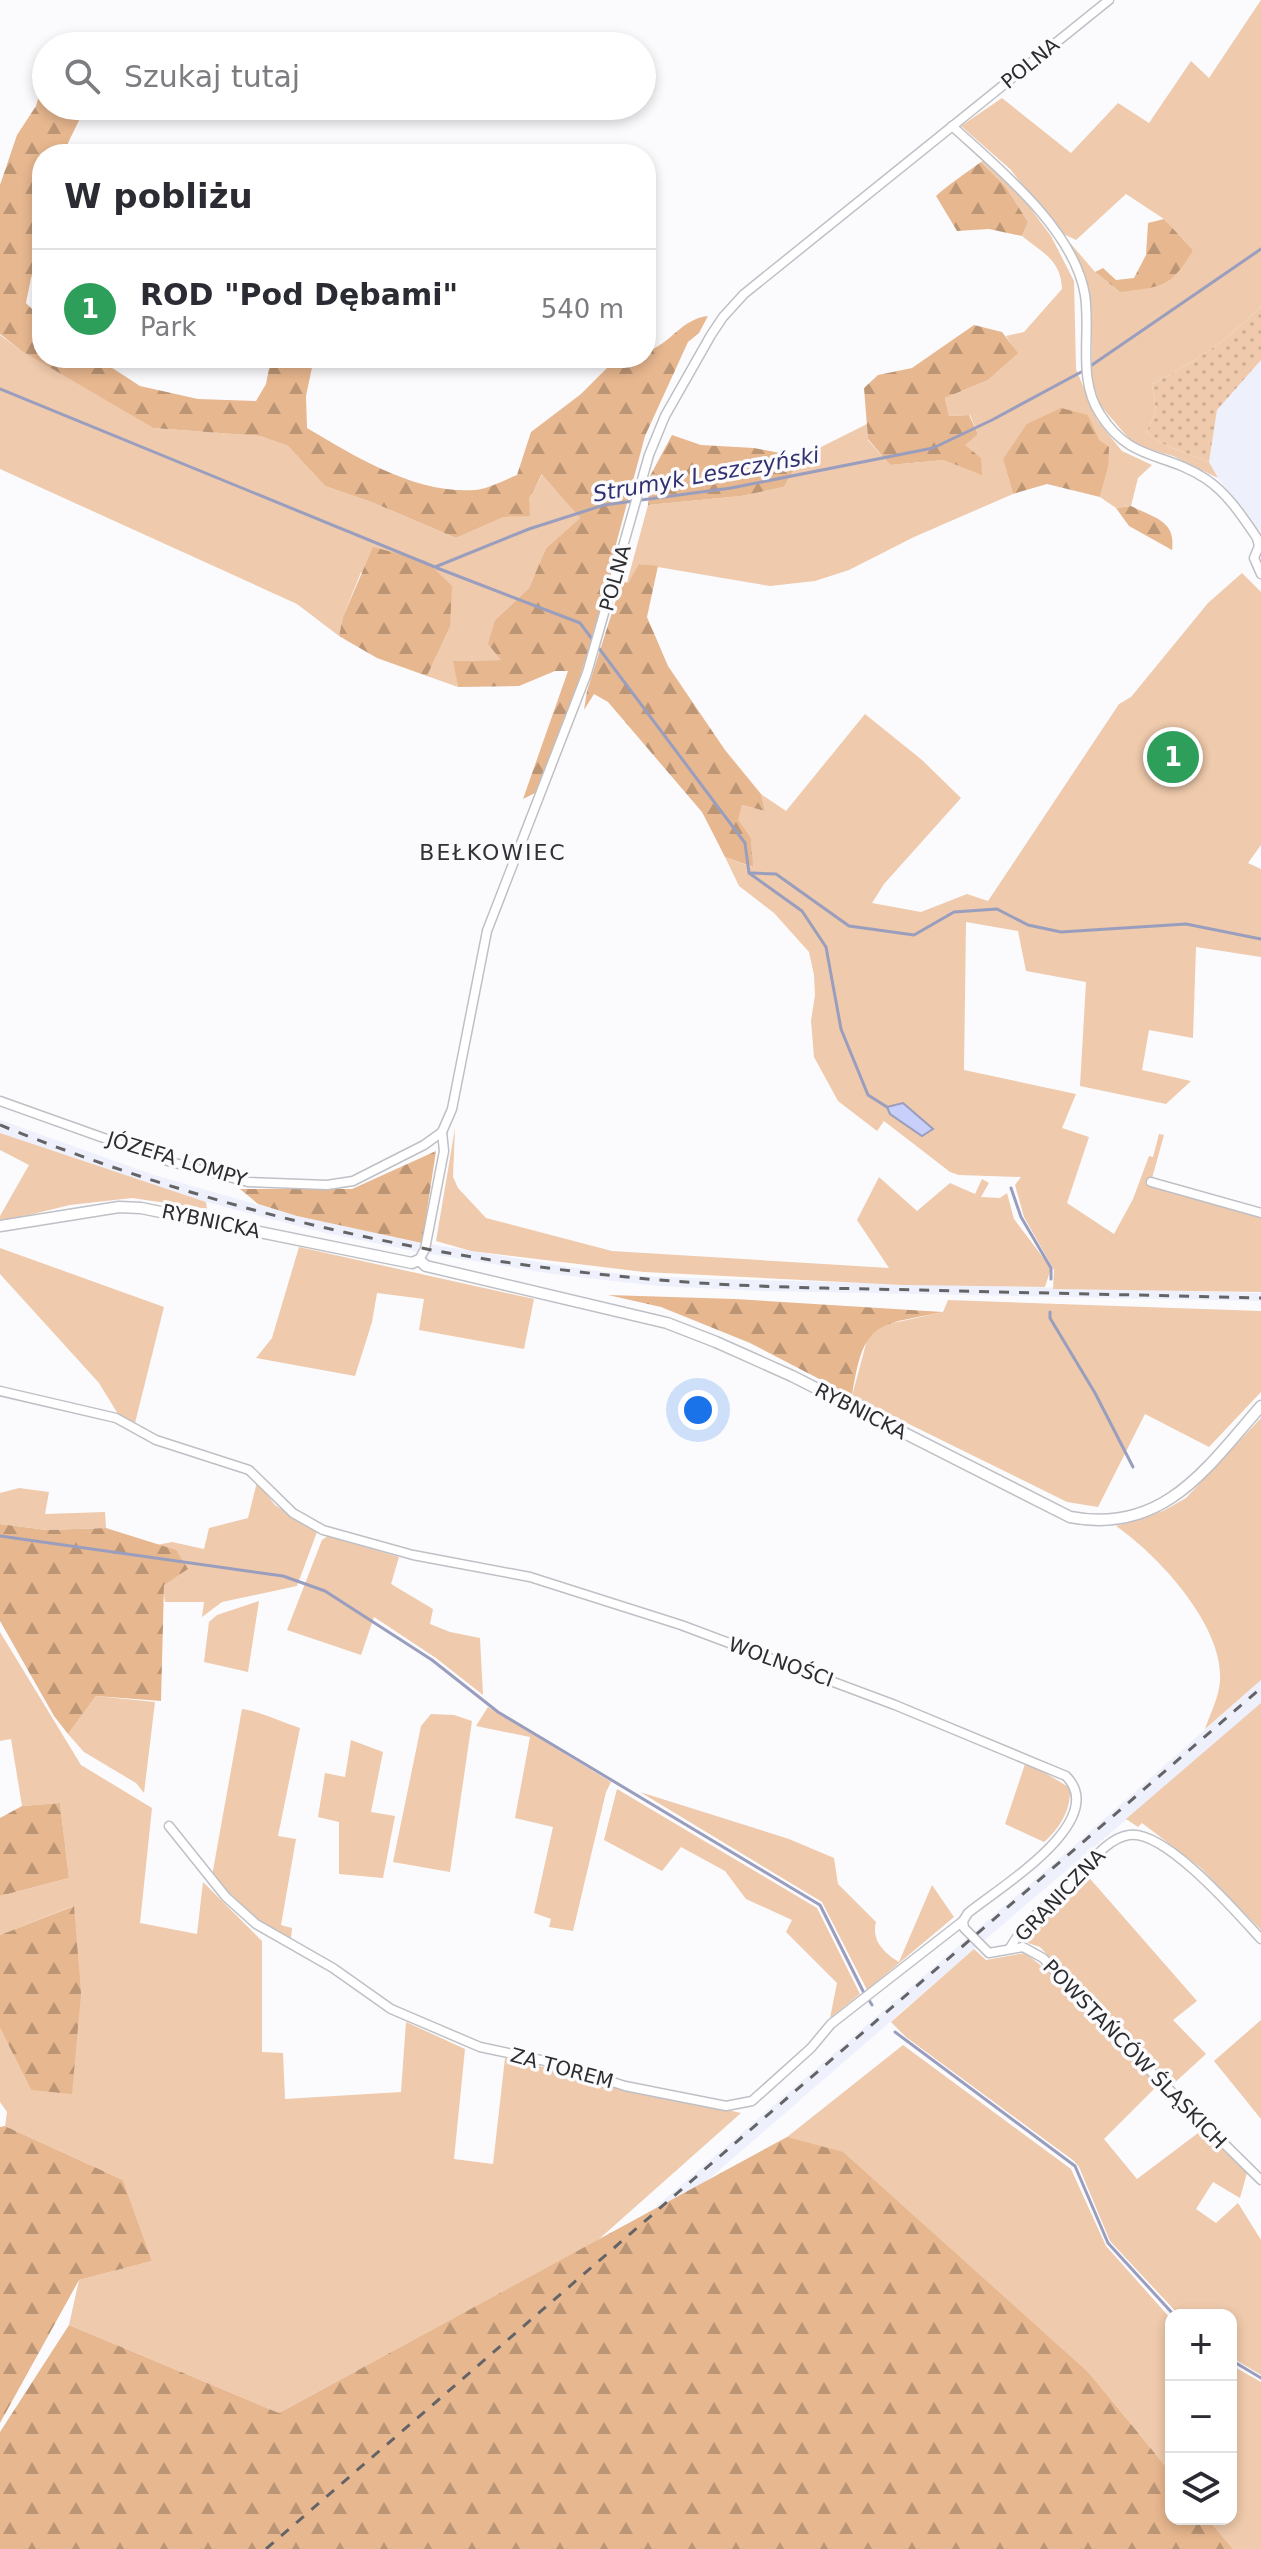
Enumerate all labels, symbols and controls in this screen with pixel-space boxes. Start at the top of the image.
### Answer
search box [32,32,656,120]
street label: POLNA [996,32,1064,94]
icon: search [60,54,104,98]
text: Szukaj tutaj [124,59,300,94]
text: W pobliżu [64,176,253,216]
text: ROD "Pod Dębami" [140,277,458,312]
text: 1 [81,294,99,324]
text: 540 m [541,294,624,324]
text: Park [140,312,196,342]
water label: Strumyk Leszczyński [591,442,821,507]
street label: POLNA [594,542,636,614]
pin: 1 [1147,727,1199,787]
district label: BEŁKOWIEC [419,840,567,865]
street label: JÓZEFA LOMPY [102,1126,251,1192]
street label: RYBNICKA [160,1199,263,1243]
street label: RYBNICKA [811,1378,911,1444]
your location [678,1390,718,1430]
street label: WOLNOŚCI [725,1632,837,1692]
street label: GRANICZNA [1010,1843,1110,1946]
street label: POWSTAŃCÓW ŚLĄSKICH [1038,1954,1232,2154]
street label: ZA TOREM [508,2043,616,2093]
map controls [1165,2309,1237,2525]
button: + [1165,2309,1237,2381]
button: − [1165,2381,1237,2453]
button: layers [1165,2453,1237,2525]

